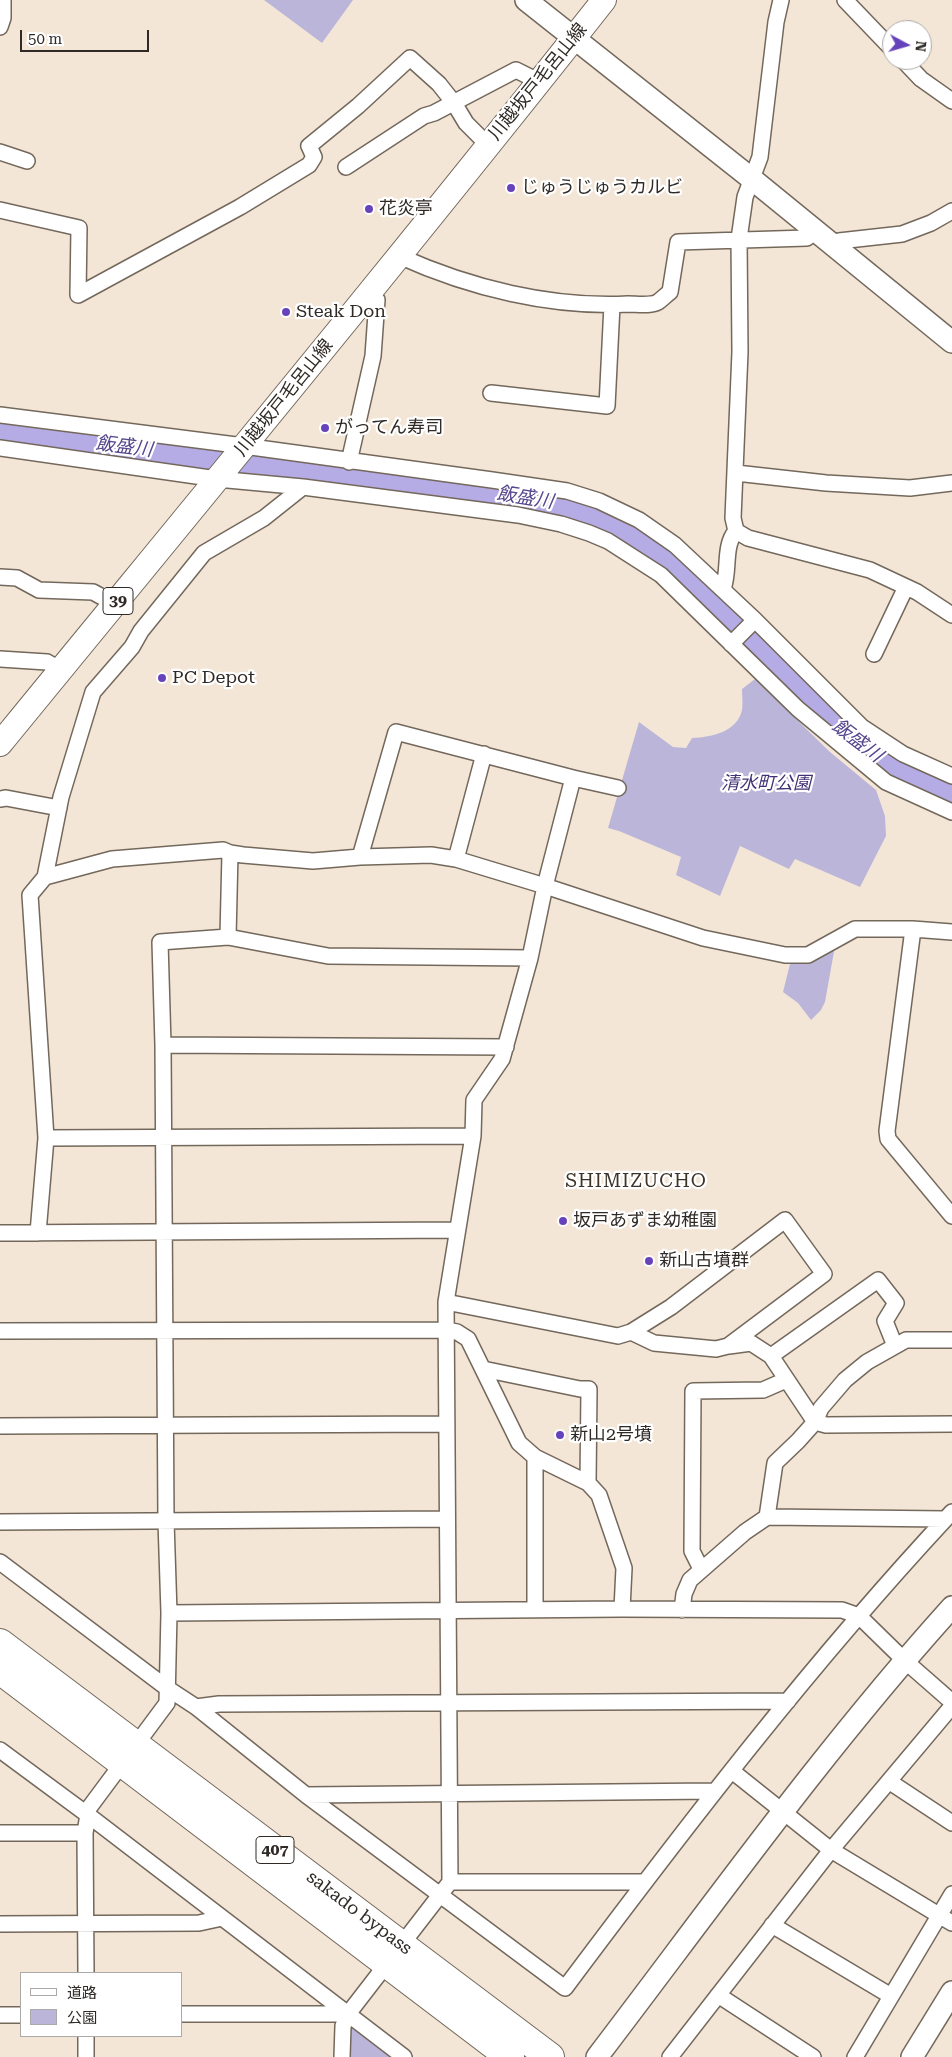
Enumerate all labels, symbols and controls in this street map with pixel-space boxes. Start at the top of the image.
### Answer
street label: 川越坂戸毛呂山線 [484,19,592,145]
scale bar [22,20,151,52]
north arrow [882,20,932,70]
text: 50 m [28,30,62,48]
text: N [912,40,929,53]
place label: じゅうじゅうカルビ [521,177,683,199]
marker: じゅうじゅうカルビ [505,182,517,194]
place label: 花炎亭 [379,198,433,220]
marker: 花炎亭 [363,203,375,215]
place label: Steak Don [296,301,386,323]
marker: Steak Don [280,306,292,318]
street label: 川越坂戸毛呂山線 [230,335,338,461]
place label: がってん寿司 [335,417,443,439]
marker: がってん寿司 [319,422,331,434]
water label: 飯盛川 [94,432,154,462]
water label: 飯盛川 [495,482,555,514]
road number: 39 [103,588,133,614]
place label: PC Depot [172,667,255,689]
marker: PC Depot [156,672,168,684]
water label: 飯盛川 [827,715,887,767]
park label: 清水町公園 [721,773,811,795]
district label: SHIMIZUCHO [564,1170,708,1192]
place label: 坂戸あずま幼稚園 [573,1210,717,1232]
marker: 坂戸あずま幼稚園 [557,1215,569,1227]
place label: 新山古墳群 [659,1250,749,1272]
marker: 新山古墳群 [643,1255,655,1267]
place label: 新山2号墳 [570,1424,652,1446]
marker: 新山2号墳 [554,1429,566,1441]
road number: 407 [256,1836,294,1864]
street label: sakado bypass [302,1866,416,1960]
legend [20,1972,182,2037]
text: 道路 [67,1984,97,2002]
text: 公園 [67,2009,97,2027]

